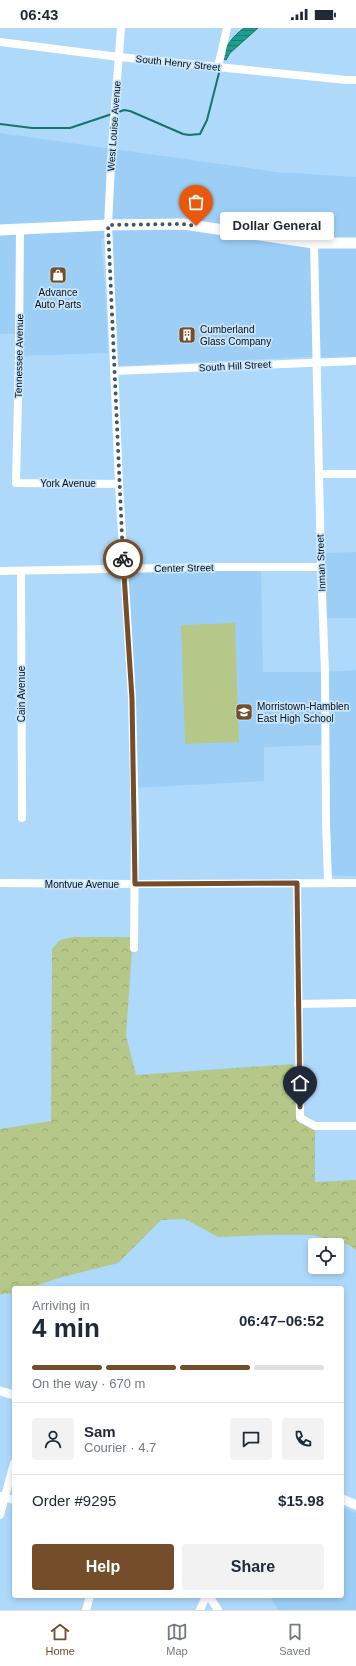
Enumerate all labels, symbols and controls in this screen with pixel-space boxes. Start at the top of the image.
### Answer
text: 06:43 [20,6,58,23]
street label: South Henry Street [135,53,221,73]
street label: West Louise Avenue [105,80,123,172]
pin [179,185,213,226]
icon: bag [185,191,207,213]
callout: Dollar General [220,212,334,240]
text: Dollar General [233,218,321,233]
shop icon: Advance Auto Parts [48,265,68,285]
place label: Advance Auto Parts [35,287,81,310]
street label: Tennessee Avenue [13,313,25,398]
place label: Cumberland Glass Company [200,324,271,347]
building icon: Cumberland Glass Company [177,325,197,345]
street label: South Hill Street [199,359,272,373]
street label: York Avenue [40,478,96,489]
street label: Inman Street [314,534,327,592]
courier [103,539,143,579]
icon: bike [112,548,134,570]
street label: Center Street [154,562,214,574]
street label: Cain Avenue [16,665,27,722]
place label: Morristown-Hamblen East High School [257,701,349,724]
school or university icon: Morristown-Hamblen East High School [234,702,254,722]
street label: Montvue Avenue [45,879,120,890]
pin [283,1066,317,1107]
icon: home [289,1072,311,1094]
map controls [308,1238,344,1274]
button: locate [308,1238,344,1274]
text: Arriving in [32,1298,90,1313]
text: 06:47–06:52 [239,1312,324,1329]
text: 4 min [32,1313,100,1343]
text: On the way · 670 m [32,1376,145,1391]
button: person [32,1418,74,1460]
button: chat [230,1418,272,1460]
button: phone [282,1418,324,1460]
text: Sam [84,1423,116,1440]
text: Courier · 4.7 [84,1440,156,1455]
text: Order #9295 [32,1492,116,1509]
text: $15.98 [278,1492,324,1509]
button: Help [32,1544,174,1590]
button: Share [182,1544,324,1590]
tab: Home [46,1621,75,1657]
tab: Map [166,1621,188,1657]
tab: Saved [279,1621,310,1657]

